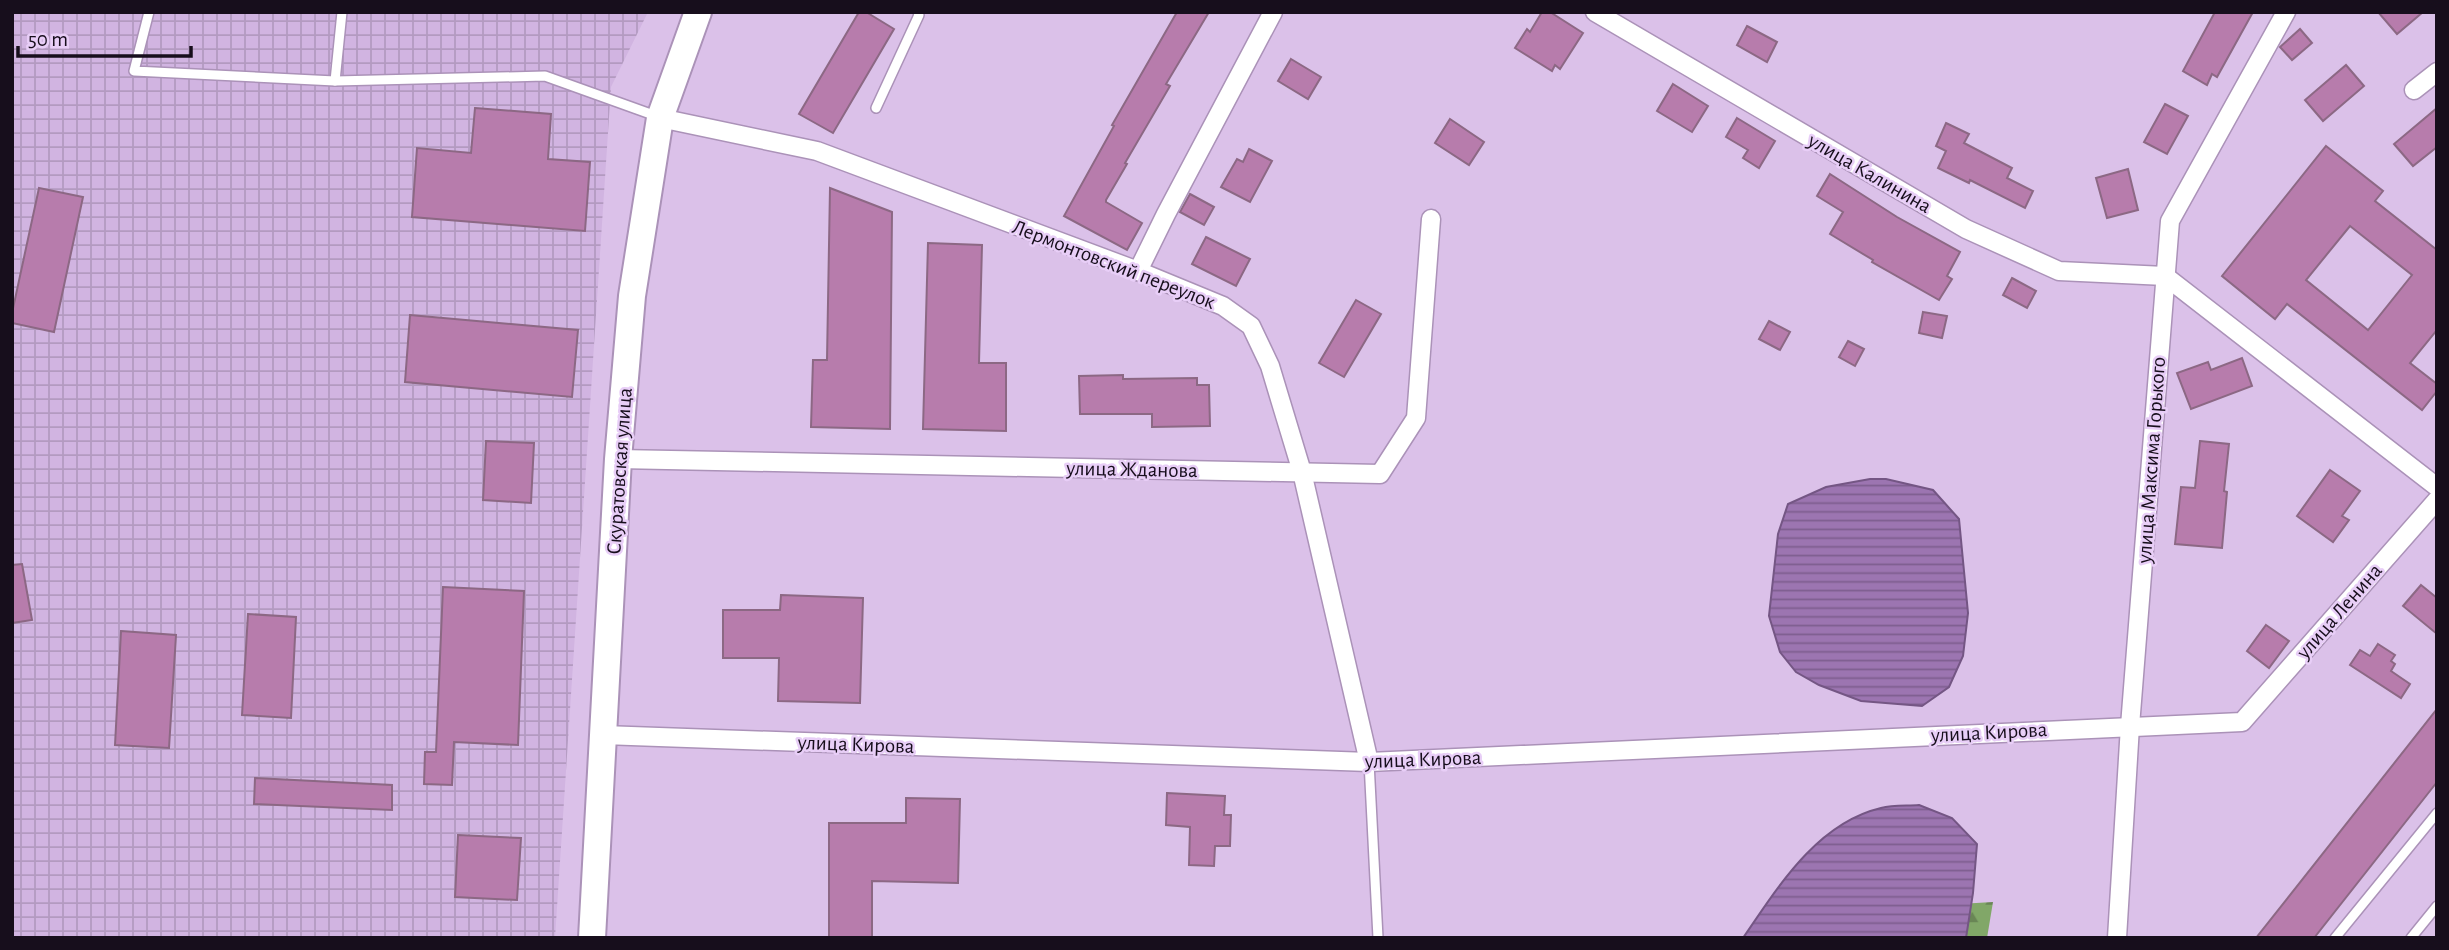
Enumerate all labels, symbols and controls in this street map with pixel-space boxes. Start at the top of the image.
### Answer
scale bar [18,14,191,58]
text: 50 m [28,29,68,50]
street label: улица Калинина [1804,129,1935,217]
street label: Лермонтовский переулок [1010,216,1218,313]
street label: улица Максима Горького [2134,356,2169,565]
street label: Скуратовская улица [603,387,636,555]
street label: улица Жданова [1065,458,1198,481]
street label: улица Ленина [2292,560,2386,663]
street label: улица Кирова [1929,719,2048,746]
street label: улица Кирова [796,732,915,757]
street label: улица Кирова [1363,747,1482,772]

